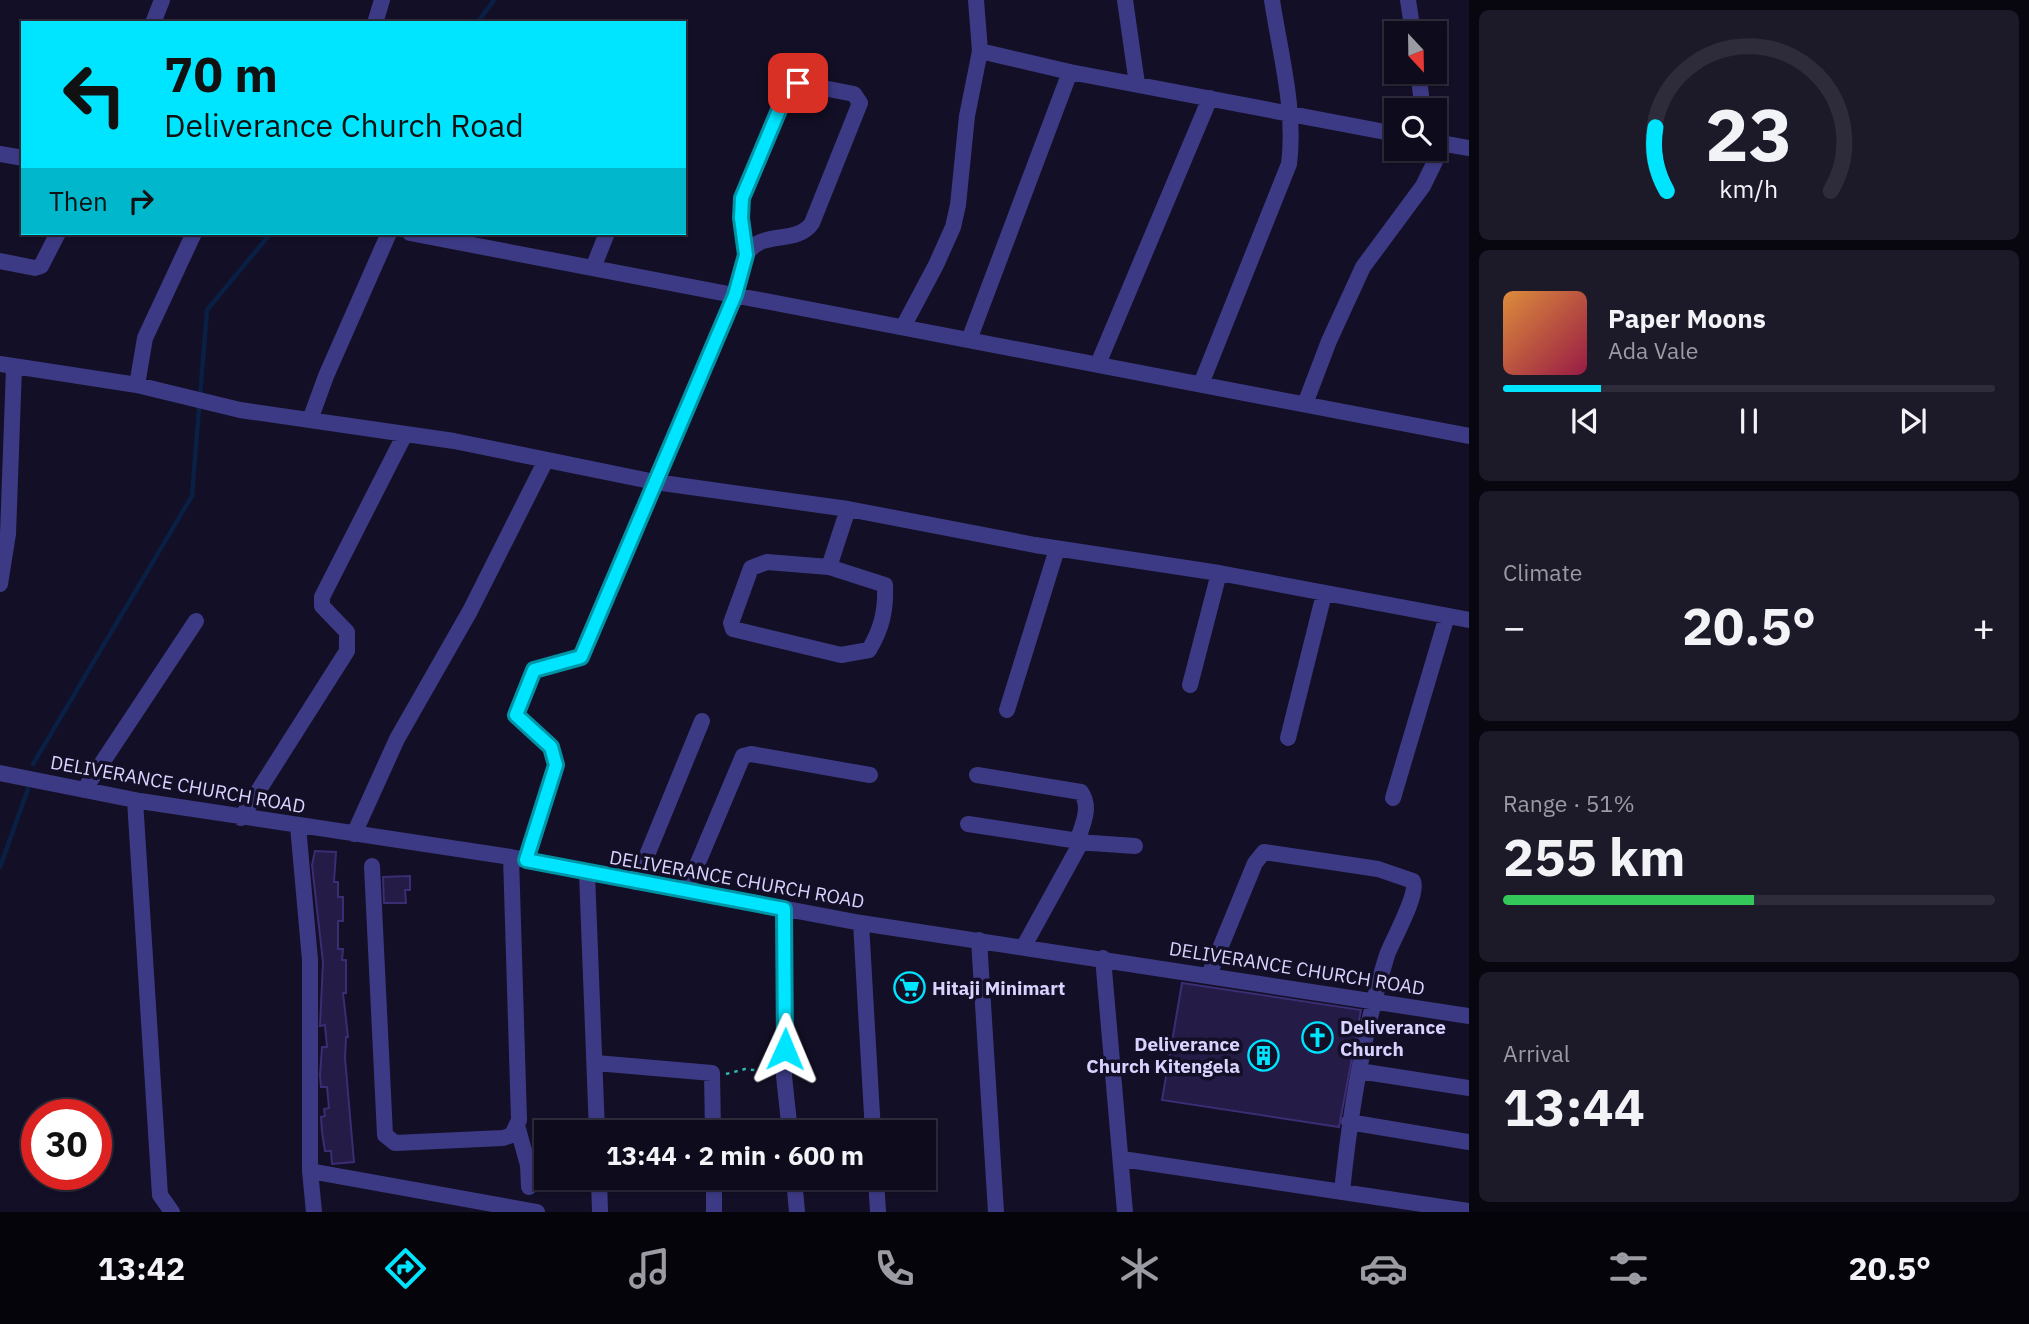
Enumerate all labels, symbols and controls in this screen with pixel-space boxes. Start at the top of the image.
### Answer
north arrow [1384,21,1447,84]
map controls [1384,21,1447,161]
text: 70 m [164,42,278,105]
icon: left [49,49,140,140]
pin [768,53,828,113]
icon: arrive [779,64,817,102]
text: 23 [1705,87,1793,182]
button: search [1384,98,1447,161]
text: Deliverance Church Road [164,104,524,146]
text: km/h [1720,172,1778,205]
icon: right [122,182,160,220]
text: Then [49,184,108,218]
text: Paper Moons [1608,301,1766,335]
text: Ada Vale [1608,335,1698,365]
icon: previous [1566,402,1604,440]
icon: pause [1730,402,1768,440]
icon: next [1894,402,1932,440]
text: Climate [1503,557,1582,587]
text: 20.5° [1682,592,1816,659]
text: − [1503,602,1526,651]
text: + [1972,602,1995,651]
street label: DELIVERANCE CHURCH ROAD [49,750,307,818]
text: Range · 51% [1503,788,1635,818]
text: 255 km [1503,823,1685,890]
street label: DELIVERANCE CHURCH ROAD [608,845,866,913]
street label: DELIVERANCE CHURCH ROAD [1167,936,1427,1000]
supermarket icon: Hitaji Minimart [892,971,926,1005]
place label: Hitaji Minimart [932,976,1065,1000]
position arrow [748,1012,822,1086]
place label: Deliverance Church [1340,1015,1446,1061]
church icon: Deliverance Church [1300,1021,1334,1055]
place label: Deliverance Church Kitengela [1086,1032,1240,1078]
building icon: Deliverance Church Kitengela [1246,1038,1280,1072]
text: Arrival [1503,1038,1570,1068]
text: 13:44 [1503,1073,1645,1140]
speed limit sign: 30 [21,1099,112,1190]
text: 13:44 · 2 min · 600 m [606,1138,864,1172]
icon: directions [381,1244,430,1293]
icon: music [625,1244,674,1293]
icon: phone [870,1244,919,1293]
icon: climate [1115,1244,1164,1293]
icon: car [1359,1244,1408,1293]
icon: filters [1604,1244,1653,1293]
text: 13:42 [98,1247,185,1289]
text: 20.5° [1849,1247,1931,1289]

